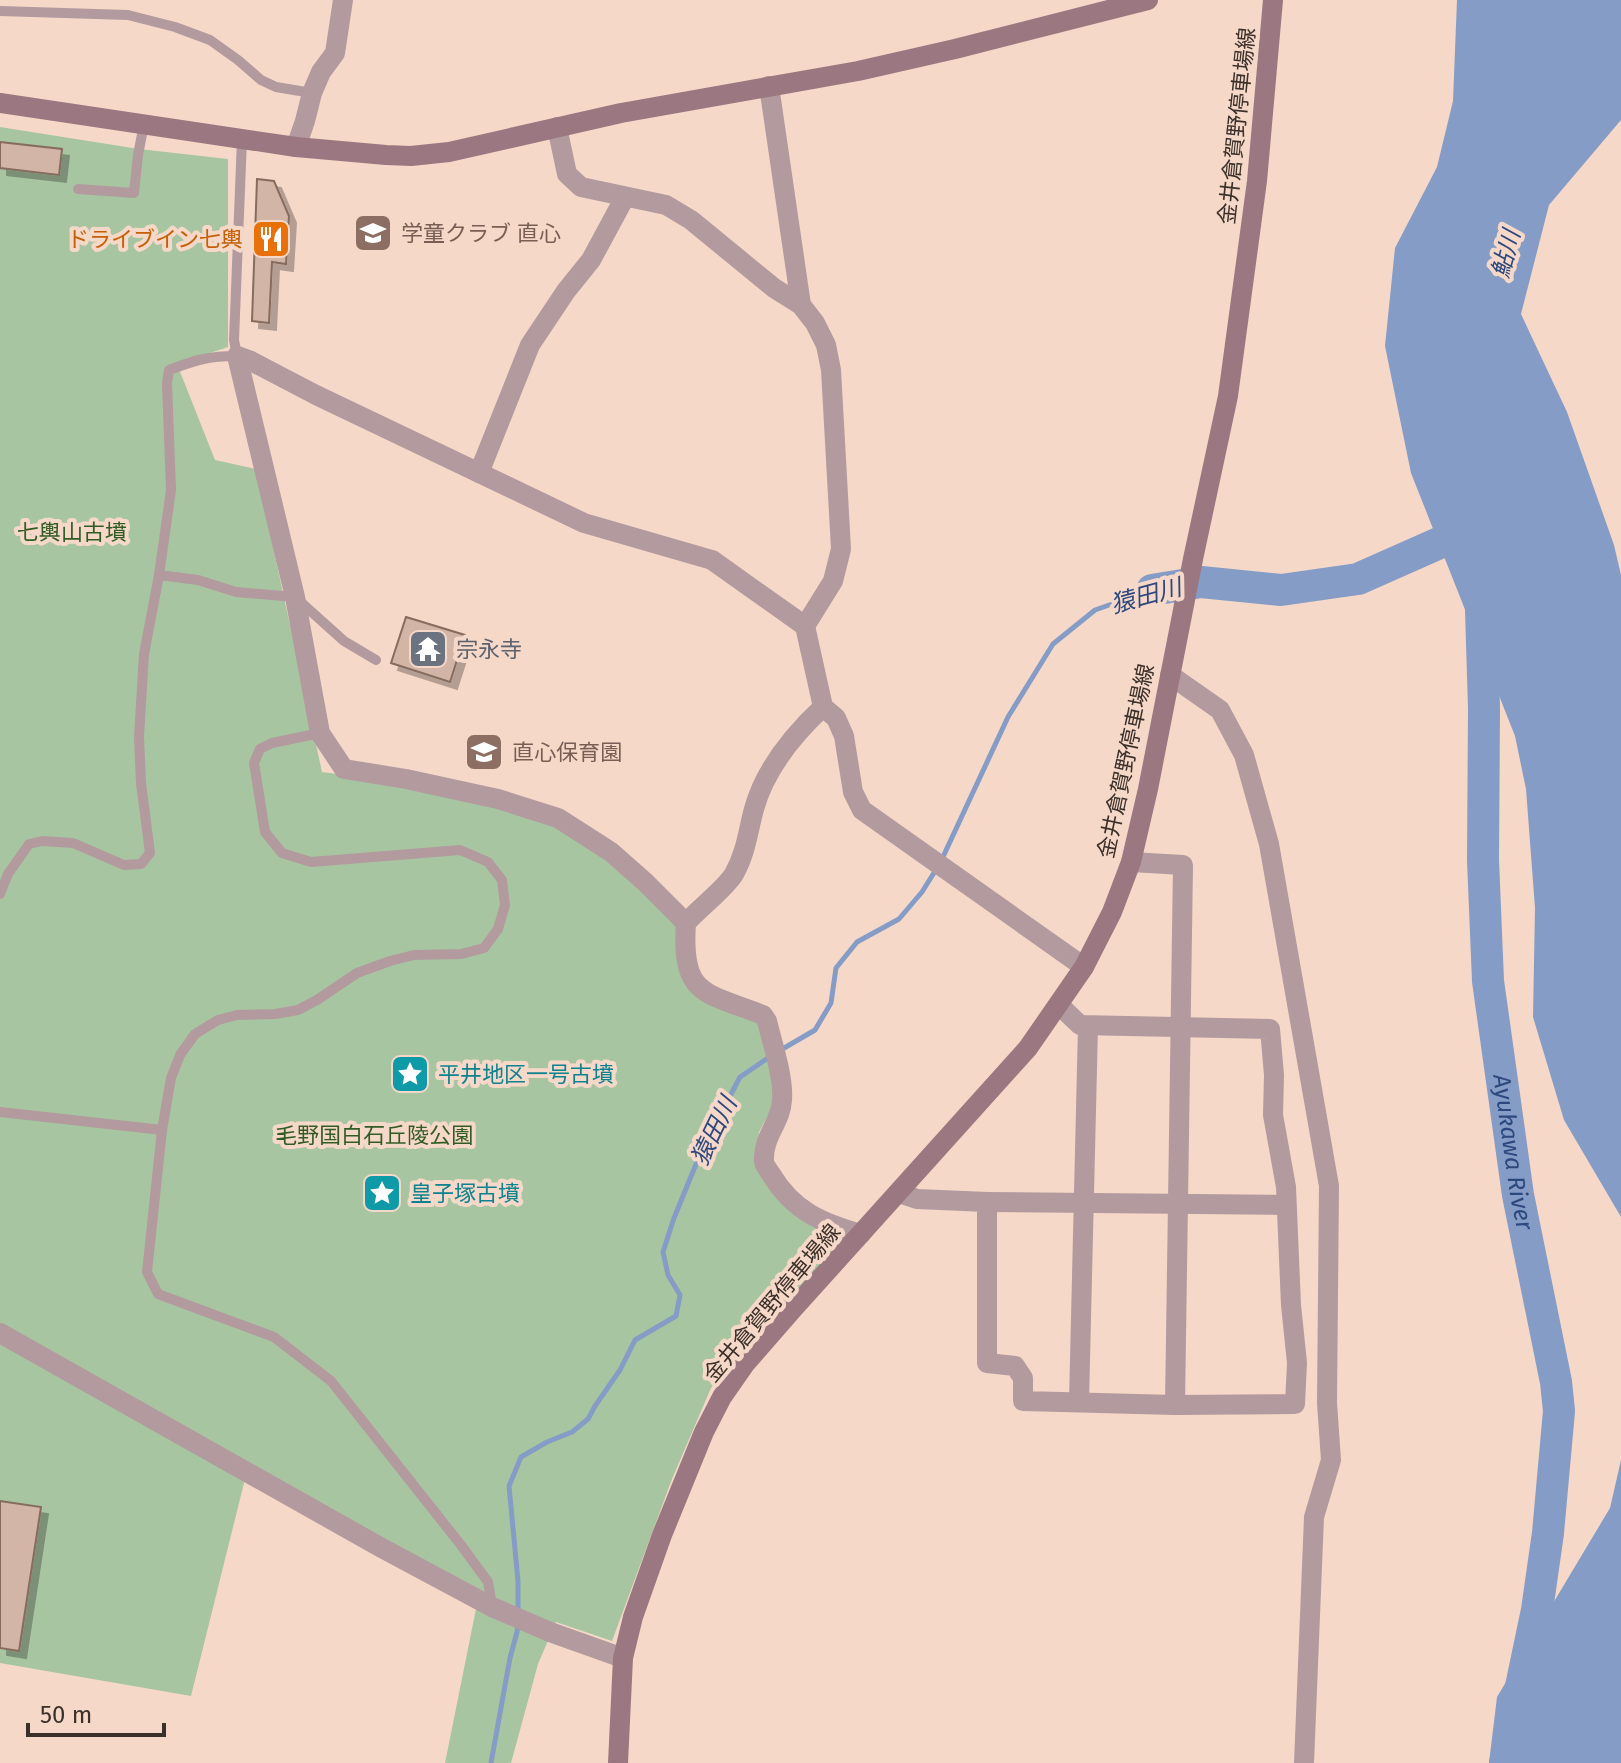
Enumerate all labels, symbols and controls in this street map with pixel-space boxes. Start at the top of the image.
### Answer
street label: 金井倉賀野停車場線 [1213,26,1261,226]
school or university icon: 学童クラブ 直心 [352,212,394,254]
restaurant icon: ドライブイン七輿 [250,218,292,260]
place label: 学童クラブ 直心 [401,220,561,247]
water label: 鮎川 [1486,224,1527,281]
place label: ドライブイン七輿 [67,226,243,253]
park label: 七輿山古墳 [17,519,127,546]
water label: 猿田川 [1108,572,1187,619]
temple icon: 宗永寺 [407,628,449,670]
place label: 宗永寺 [456,636,522,663]
street label: 金井倉賀野停車場線 [1092,661,1160,861]
school or university icon: 直心保育園 [463,731,505,773]
place label: 直心保育園 [512,739,622,766]
place icon: 平井地区一号古墳 [389,1053,431,1095]
place label: 平井地区一号古墳 [438,1061,614,1088]
water label: Ayukawa River [1487,1071,1539,1233]
water label: 猿田川 [686,1090,744,1169]
park label: 毛野国白石丘陵公園 [275,1122,473,1149]
place icon: 皇子塚古墳 [361,1172,403,1214]
place label: 皇子塚古墳 [410,1180,520,1207]
street label: 金井倉賀野停車場線 [698,1218,846,1388]
scale bar [28,1687,164,1737]
text: 50 m [40,1701,92,1729]

